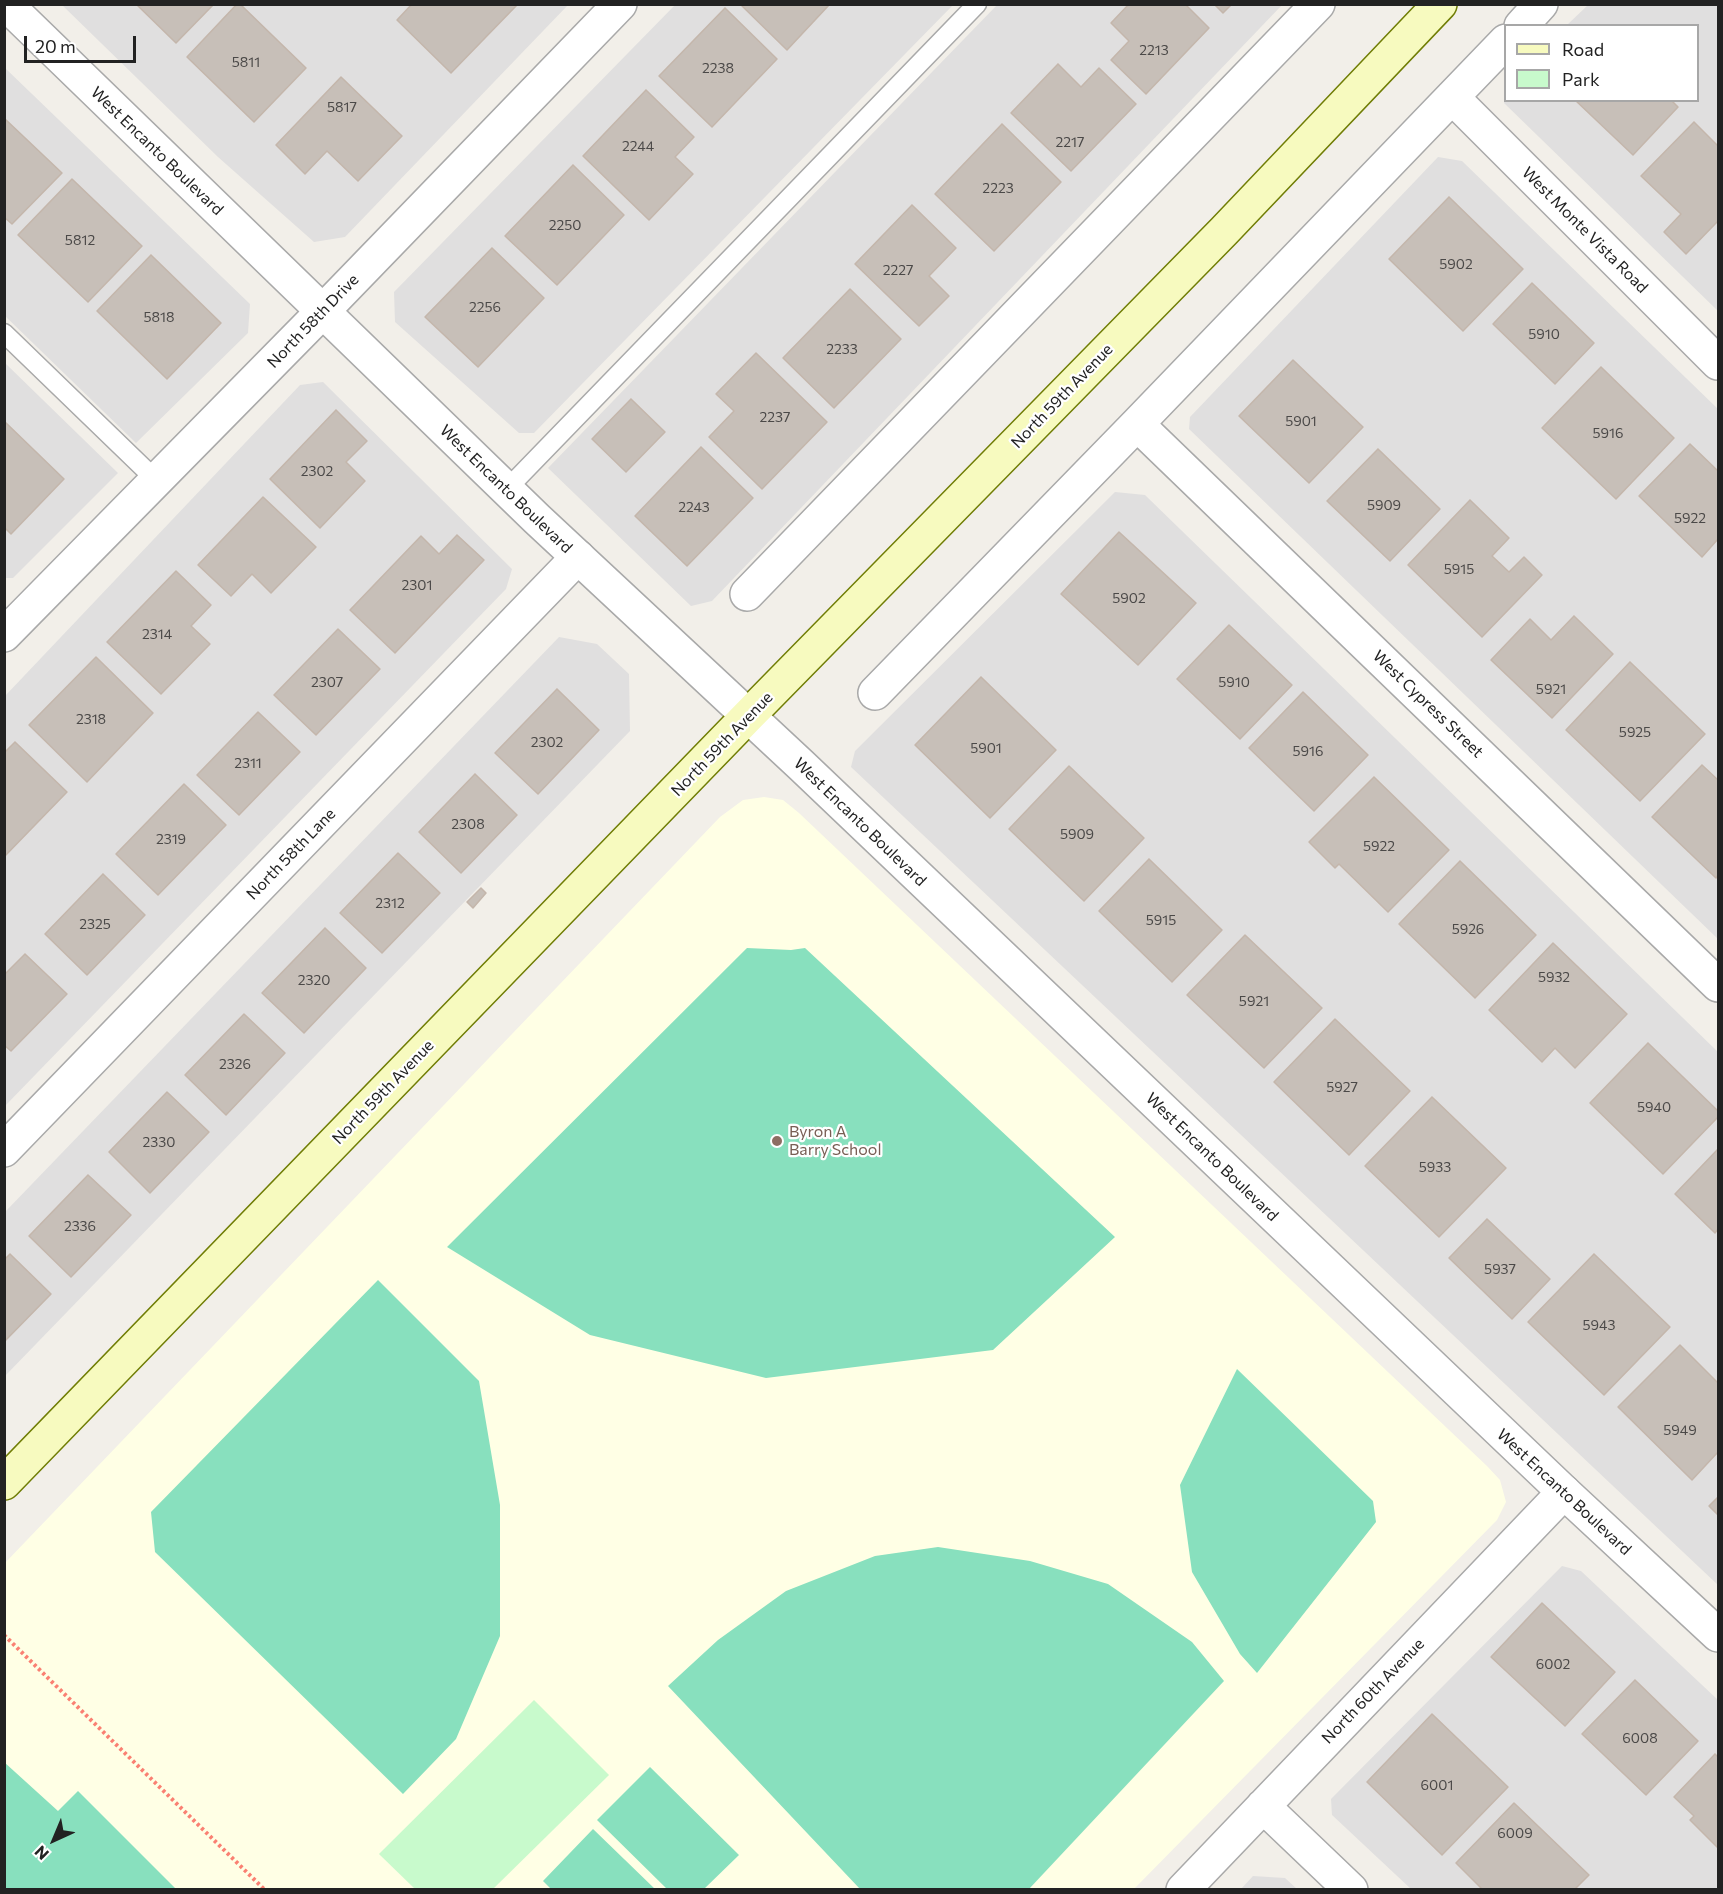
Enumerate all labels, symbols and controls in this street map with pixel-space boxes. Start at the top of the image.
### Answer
scale bar [27,24,140,62]
legend [1504,24,1699,102]
text: 20 m [35,35,76,57]
text: Road [1562,38,1604,60]
house number: 2213 [1139,42,1169,58]
house number: 5811 [232,54,260,70]
house number: 2238 [702,60,734,76]
text: Park [1562,68,1600,90]
street label: West Encanto Boulevard [87,83,227,219]
house number: 5817 [327,99,357,115]
house number: 2217 [1056,134,1084,150]
house number: 2244 [622,138,654,154]
street label: West Monte Vista Road [1518,163,1652,297]
house number: 2223 [982,180,1014,196]
house number: 2250 [549,217,581,233]
house number: 5812 [65,232,95,248]
house number: 5902 [1439,256,1473,272]
house number: 2227 [883,262,913,278]
street label: North 58th Drive [263,270,363,372]
house number: 2256 [469,299,501,315]
house number: 5818 [143,309,175,325]
house number: 5910 [1528,326,1560,342]
street label: North 59th Avenue [1007,340,1117,452]
house number: 2233 [826,341,858,357]
house number: 2237 [760,409,790,425]
house number: 5901 [1285,413,1317,429]
street label: West Encanto Boulevard [436,421,576,557]
house number: 5916 [1592,425,1624,441]
house number: 2302 [301,463,333,479]
house number: 5909 [1367,497,1401,513]
house number: 2243 [678,499,710,515]
house number: 5922 [1674,510,1706,526]
house number: 5915 [1444,561,1474,577]
house number: 2301 [402,577,432,593]
house number: 5902 [1112,590,1146,606]
house number: 2314 [142,626,172,642]
street label: West Cypress Street [1369,646,1487,762]
house number: 2307 [311,674,343,690]
house number: 5910 [1218,674,1250,690]
house number: 5921 [1536,681,1566,697]
street label: North 59th Avenue [667,688,777,800]
house number: 2318 [76,711,106,727]
house number: 5925 [1619,724,1651,740]
house number: 2302 [531,734,563,750]
house number: 5901 [970,740,1002,756]
house number: 5916 [1292,743,1324,759]
street label: West Encanto Boulevard [790,754,930,890]
house number: 2311 [234,755,262,771]
street label: North 58th Lane [243,804,339,904]
house number: 2308 [451,816,485,832]
house number: 5909 [1060,826,1094,842]
house number: 2319 [156,831,186,847]
house number: 5922 [1363,838,1395,854]
house number: 2312 [375,895,405,911]
house number: 5915 [1146,912,1176,928]
house number: 2325 [79,916,111,932]
house number: 5926 [1452,921,1484,937]
house number: 5932 [1538,969,1570,985]
house number: 2320 [298,972,330,988]
house number: 5921 [1239,993,1269,1009]
street label: North 59th Avenue [328,1036,438,1148]
house number: 2326 [219,1056,251,1072]
house number: 5927 [1326,1079,1358,1095]
street label: West Encanto Boulevard [1142,1089,1282,1225]
house number: 5940 [1637,1099,1671,1115]
place label: Byron A Barry School [789,1122,881,1160]
house number: 2330 [143,1134,175,1150]
marker: Byron A Barry School [770,1134,784,1148]
house number: 5933 [1419,1159,1451,1175]
house number: 2336 [64,1218,96,1234]
house number: 5937 [1484,1261,1516,1277]
house number: 5943 [1583,1317,1615,1333]
house number: 5949 [1663,1422,1697,1438]
street label: West Encanto Boulevard [1493,1425,1635,1559]
street label: North 60th Avenue [1318,1634,1428,1748]
house number: 6002 [1536,1656,1570,1672]
house number: 6008 [1622,1730,1658,1746]
house number: 6001 [1421,1777,1453,1793]
north arrow [24,1810,84,1870]
house number: 6009 [1497,1825,1533,1841]
text: N [30,1842,52,1864]

